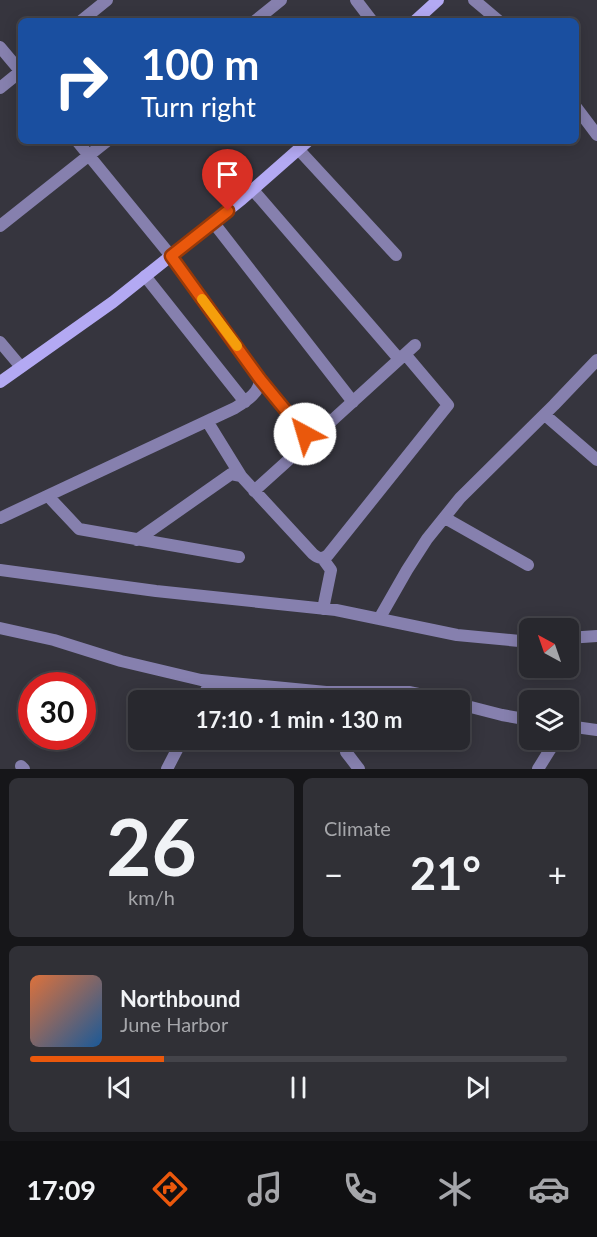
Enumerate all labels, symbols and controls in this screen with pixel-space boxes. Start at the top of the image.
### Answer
text: 100 m [141,39,259,89]
icon: right [42,42,120,120]
text: Turn right [141,90,256,123]
pin [202,149,253,211]
icon: arrive [211,158,244,191]
position arrow [273,402,337,466]
north arrow [519,618,579,678]
map controls [519,618,579,750]
speed limit sign: 30 [18,672,96,750]
button: layers [519,690,579,750]
text: 17:10 · 1 min · 130 m [196,706,402,733]
text: 26 [106,799,197,893]
text: Climate [324,816,391,840]
text: 21° [410,846,481,900]
text: − [324,854,343,894]
text: + [548,854,567,894]
text: km/h [128,885,175,909]
text: Northbound [120,985,240,1012]
text: June Harbor [120,1012,228,1036]
icon: previous [103,1071,136,1104]
icon: pause [282,1071,315,1104]
icon: next [461,1071,494,1104]
icon: directions [149,1168,191,1210]
icon: music [244,1168,286,1210]
icon: phone [339,1168,381,1210]
icon: climate [434,1168,476,1210]
icon: car [528,1168,570,1210]
text: 17:09 [26,1173,96,1206]

